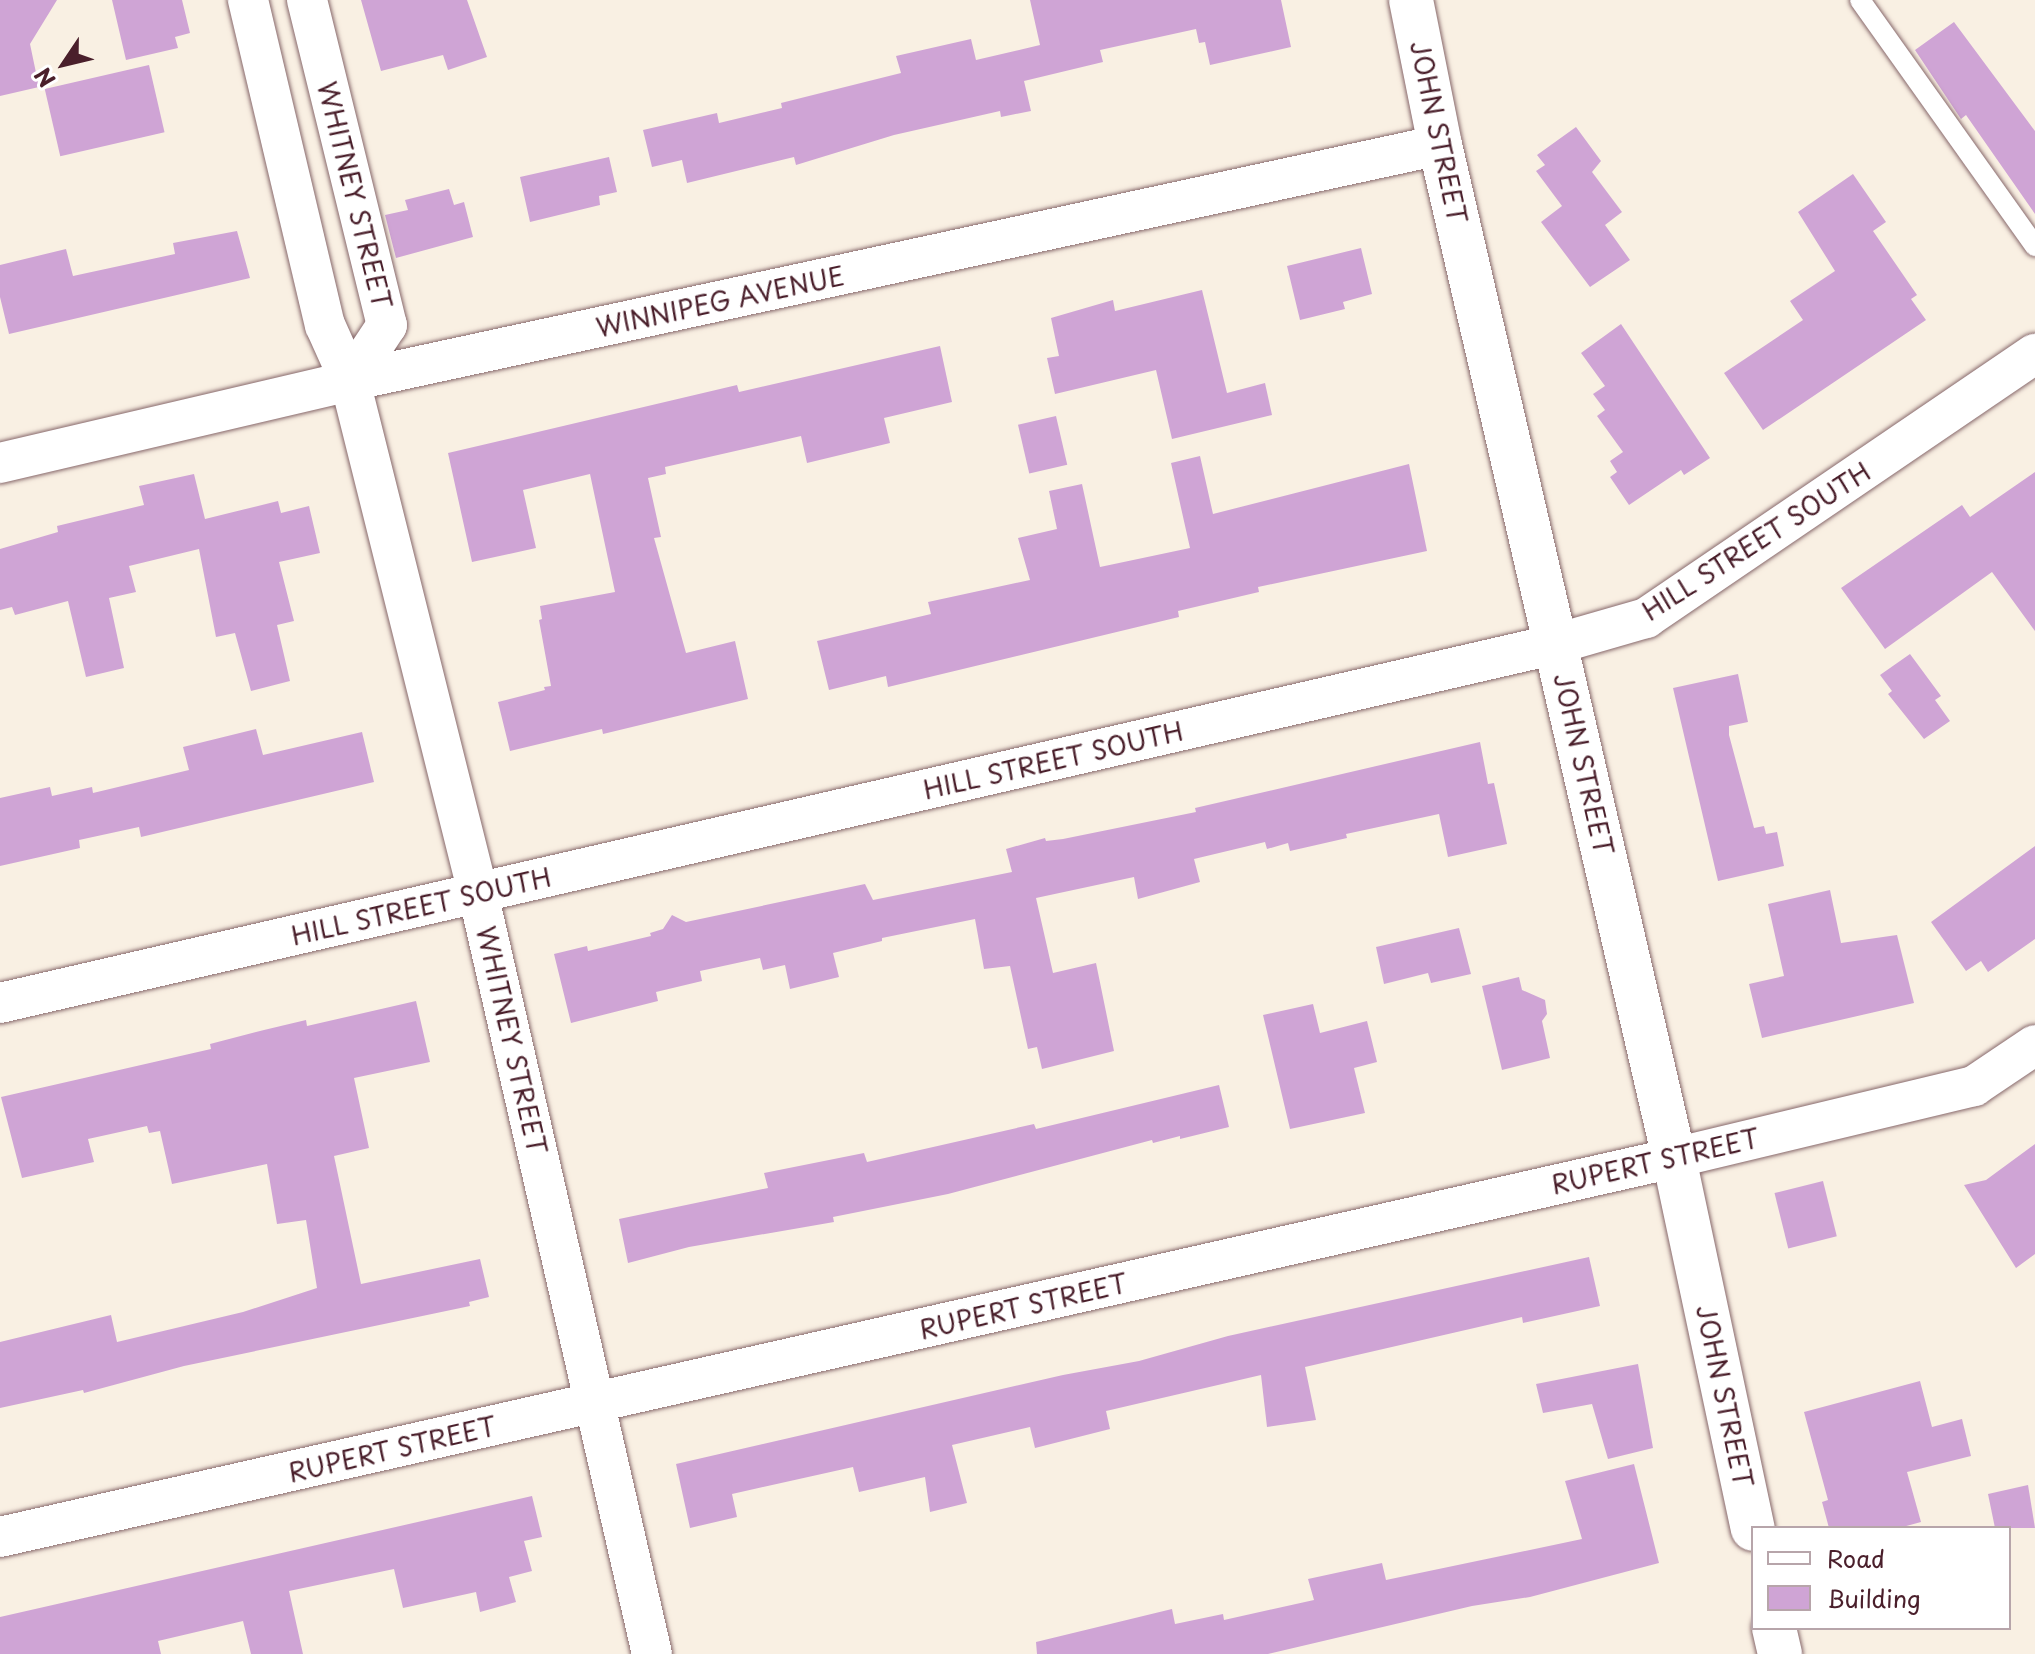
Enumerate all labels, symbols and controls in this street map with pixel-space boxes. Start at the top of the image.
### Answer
north arrow [24,24,104,104]
street label: JOHN STREET [1404,37,1474,227]
text: N [25,61,62,95]
street label: WHITNEY STREET [311,77,399,313]
street label: WINNIPEG AVENUE [593,259,847,343]
street label: HILL STREET SOUTH [1634,454,1878,628]
street label: JOHN STREET [1548,669,1620,859]
street label: HILL STREET SOUTH [918,714,1188,806]
street label: HILL STREET SOUTH [286,860,556,952]
street label: WHITNEY STREET [470,921,554,1159]
street label: RUPERT STREET [1546,1121,1764,1201]
street label: RUPERT STREET [914,1266,1132,1346]
street label: JOHN STREET [1690,1301,1760,1491]
street label: RUPERT STREET [283,1409,501,1489]
legend [1751,1526,2011,1630]
text: Road [1827,1540,1885,1576]
text: Building [1827,1580,1921,1616]

